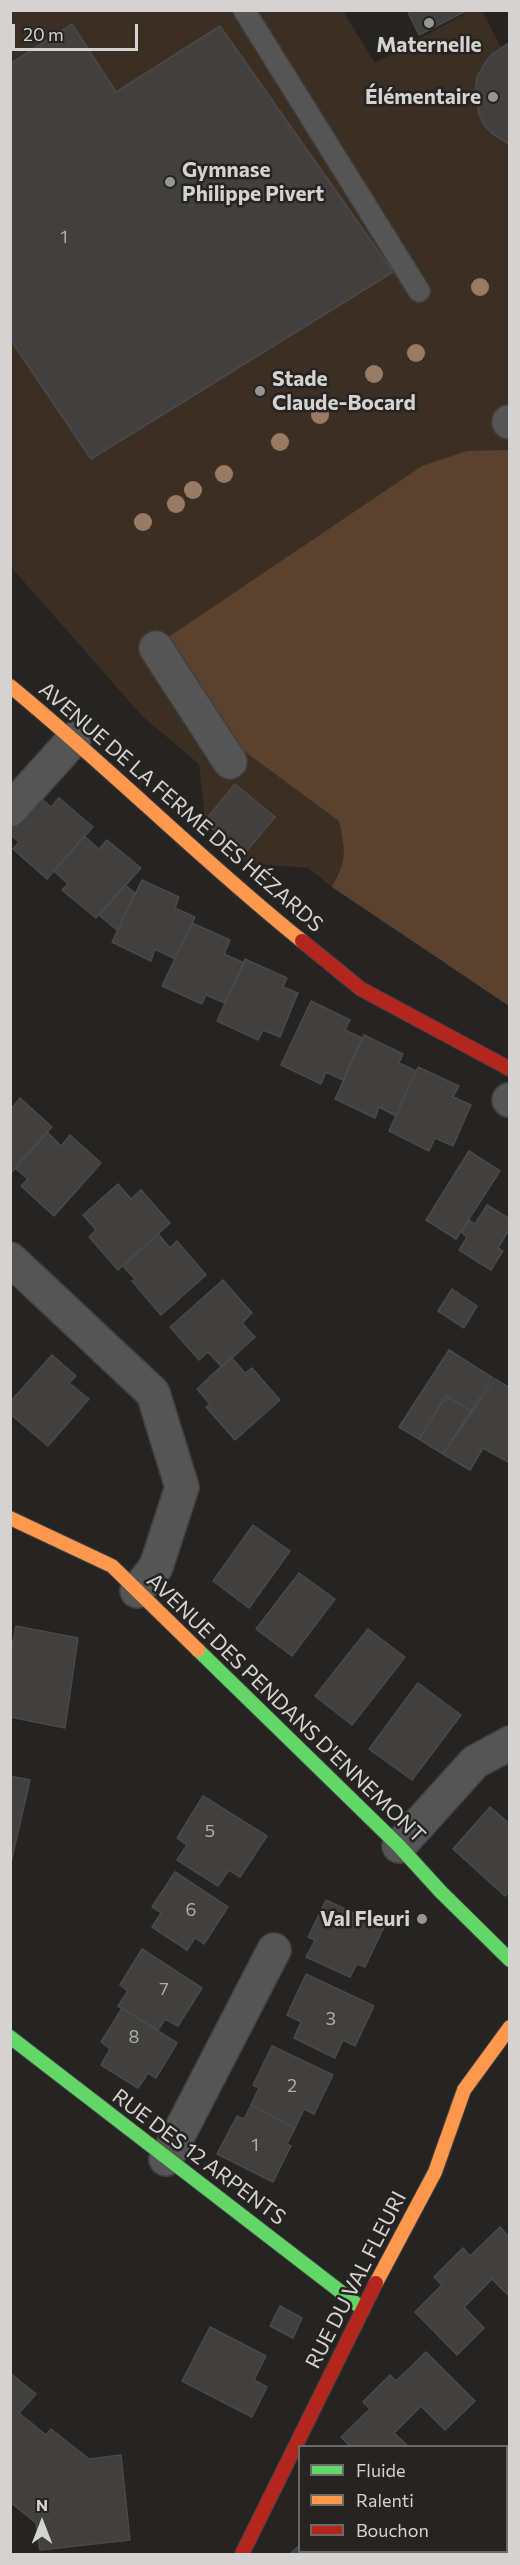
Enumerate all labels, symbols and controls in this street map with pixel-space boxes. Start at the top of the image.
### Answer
scale bar [15,12,141,50]
marker: Maternelle [422,16,436,30]
text: 20 m [23,23,64,45]
place label: Maternelle [376,32,482,58]
place label: Élémentaire [365,84,481,110]
marker: Élémentaire [486,90,500,104]
place label: Gymnase Philippe Pivert [182,157,324,207]
marker: Gymnase Philippe Pivert [163,175,177,189]
house number: 1 [60,226,68,248]
place label: Stade Claude-Bocard [272,366,416,416]
marker: Stade Claude-Bocard [253,384,267,398]
street label: AVENUE DE LA FERME DES HÉZARDS [34,677,328,937]
street label: AVENUE DES PENDANS D'ENNEMONT [142,1568,430,1848]
house number: 5 [205,1820,215,1842]
house number: 6 [186,1899,196,1921]
place label: Val Fleuri [320,1906,410,1932]
marker: Val Fleuri [415,1912,429,1926]
house number: 7 [159,1978,169,2000]
house number: 3 [326,2008,336,2030]
house number: 8 [129,2026,139,2048]
house number: 2 [287,2075,297,2097]
street label: RUE DES 12 ARPENTS [107,2084,291,2230]
house number: 1 [251,2134,259,2156]
street label: RUE DU VAL FLEURI [300,2187,412,2373]
legend [298,2445,508,2553]
text: Fluide [356,2459,405,2481]
text: Ralenti [356,2489,414,2511]
north arrow [12,2493,72,2553]
text: N [36,2495,48,2514]
text: Bouchon [356,2519,429,2541]

